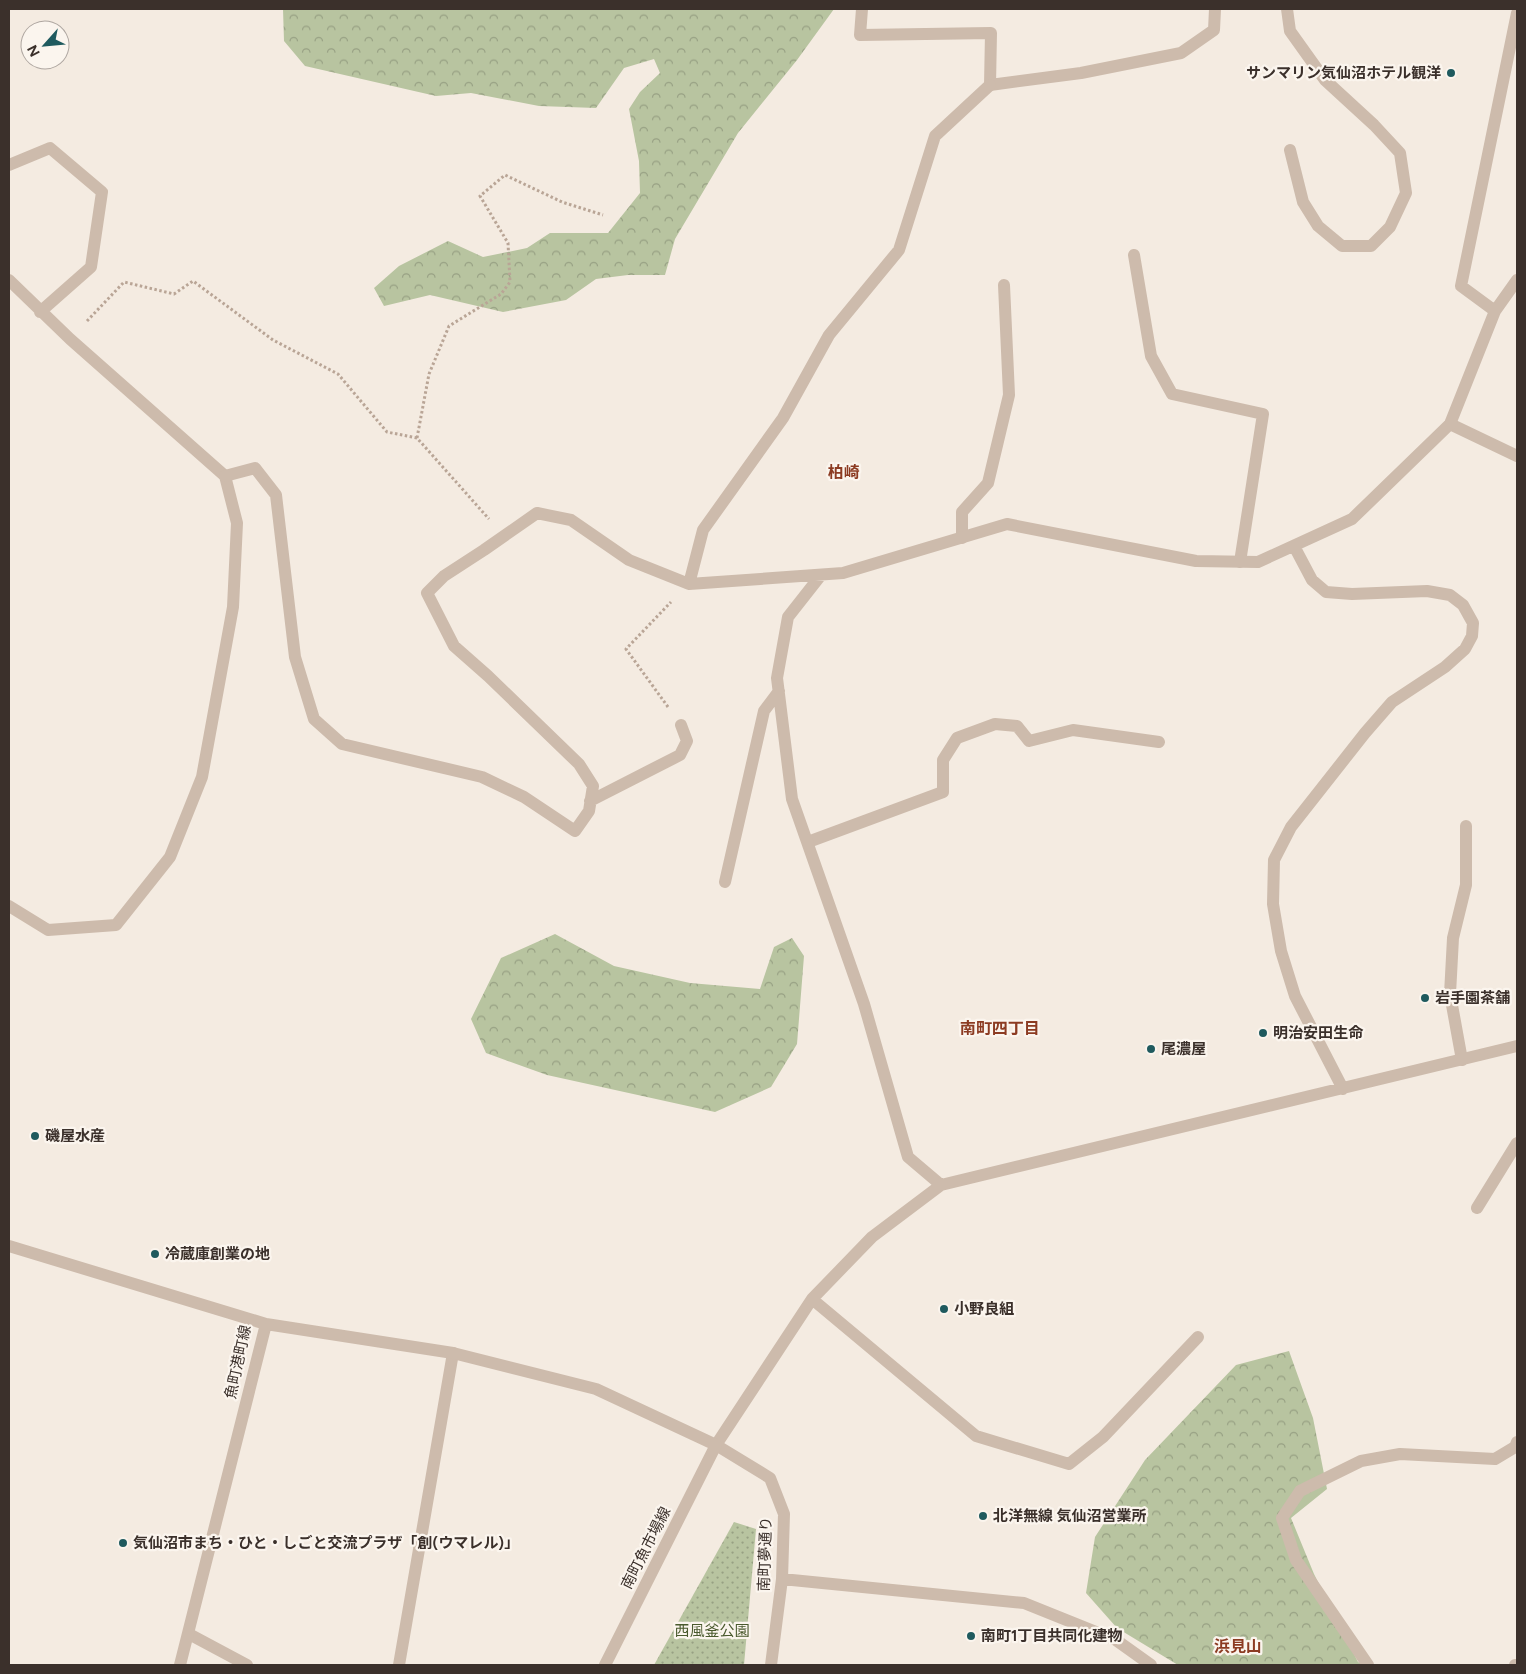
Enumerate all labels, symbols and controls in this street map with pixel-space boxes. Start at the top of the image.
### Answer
north arrow [20,20,70,70]
text: N [24,42,44,59]
place label: サンマリン気仙沼ホテル観洋 [1246,64,1441,82]
marker: サンマリン気仙沼ホテル観洋 [1445,67,1457,79]
district label: 柏崎 [828,463,860,482]
place label: 岩手園茶舗 [1435,989,1510,1007]
marker: 岩手園茶舗 [1419,992,1431,1004]
district label: 南町四丁目 [960,1019,1040,1038]
place label: 明治安田生命 [1273,1024,1364,1042]
marker: 明治安田生命 [1257,1027,1269,1039]
place label: 尾濃屋 [1161,1040,1206,1058]
marker: 尾濃屋 [1145,1043,1157,1055]
place label: 磯屋水産 [45,1127,105,1145]
marker: 磯屋水産 [29,1130,41,1142]
place label: 冷蔵庫創業の地 [165,1245,270,1263]
marker: 冷蔵庫創業の地 [149,1248,161,1260]
place label: 小野良組 [954,1300,1014,1318]
marker: 小野良組 [938,1303,950,1315]
street label: 魚町港町線 [221,1323,255,1401]
street label: 南町魚市場線 [618,1504,674,1592]
place label: 北洋無線 気仙沼営業所 [993,1507,1147,1525]
marker: 北洋無線 気仙沼営業所 [977,1510,989,1522]
street label: 南町夢通り [755,1516,775,1592]
place label: 気仙沼市まち・ひと・しごと交流プラザ「創(ウマレル)」 [133,1534,519,1552]
marker: 気仙沼市まち・ひと・しごと交流プラザ「創(ウマレル)」 [117,1537,129,1549]
park label: 西風釜公園 [674,1622,750,1640]
place label: 南町1丁目共同化建物 [981,1627,1122,1645]
marker: 南町1丁目共同化建物 [965,1630,977,1642]
district label: 浜見山 [1214,1637,1262,1656]

